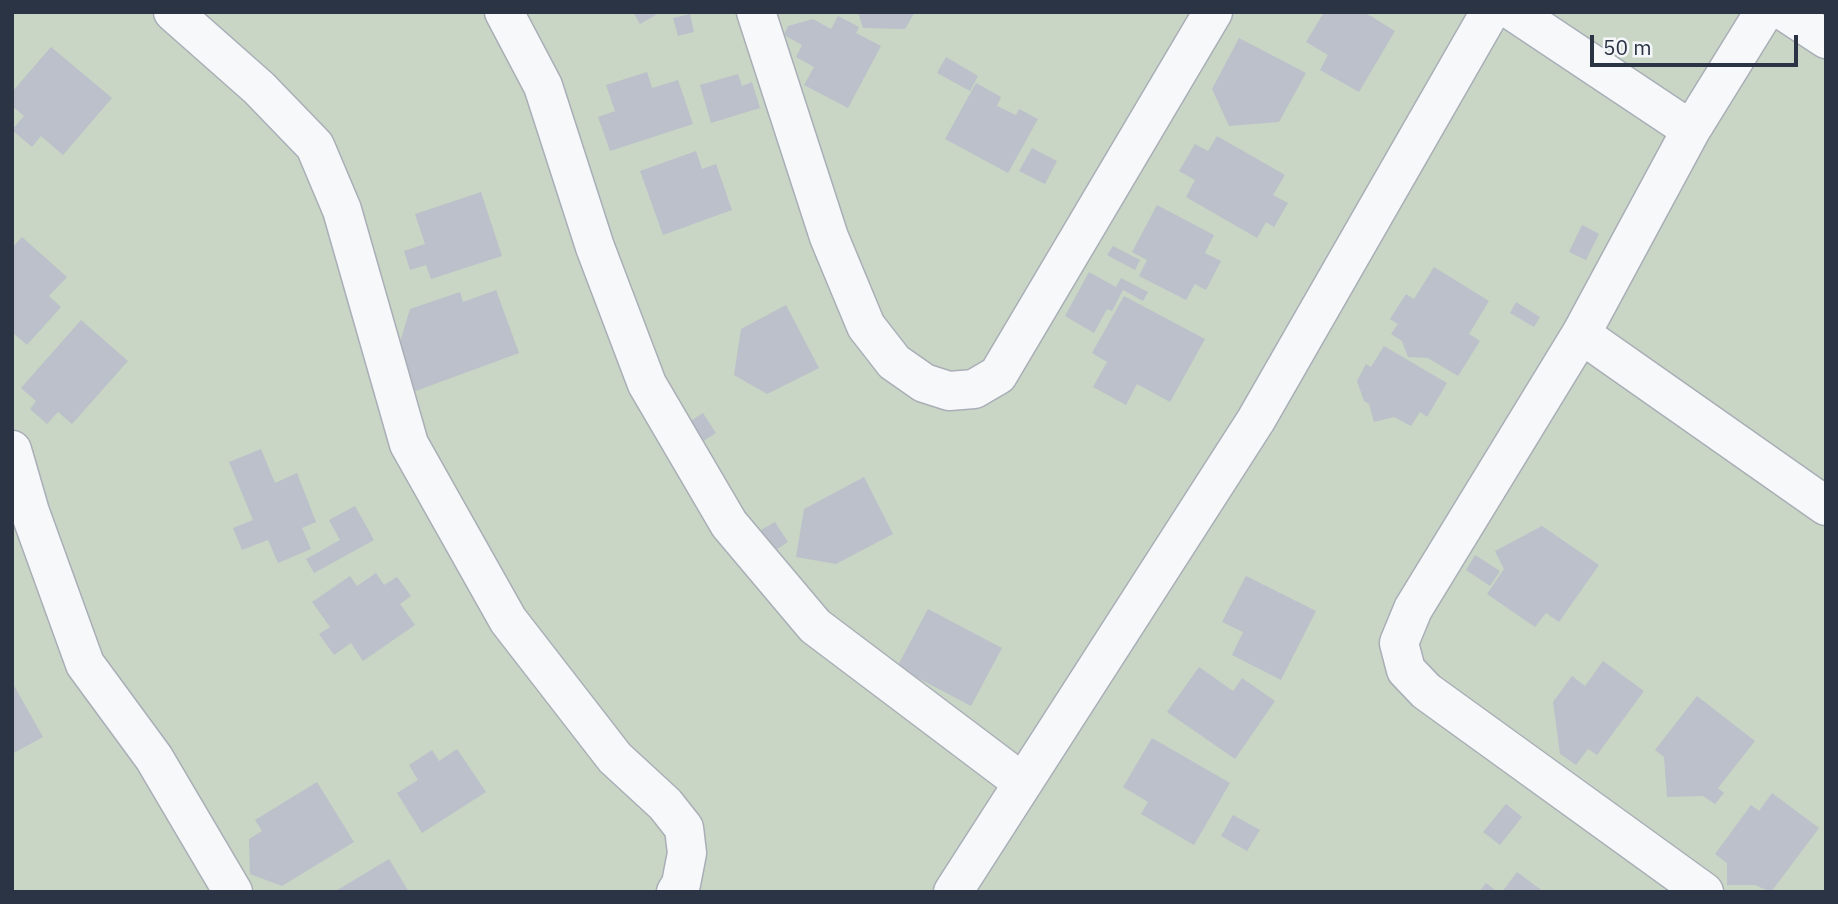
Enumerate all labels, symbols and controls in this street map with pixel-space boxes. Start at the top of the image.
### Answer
scale bar [1593,21,1801,65]
text: 50 m [1603,33,1652,61]

